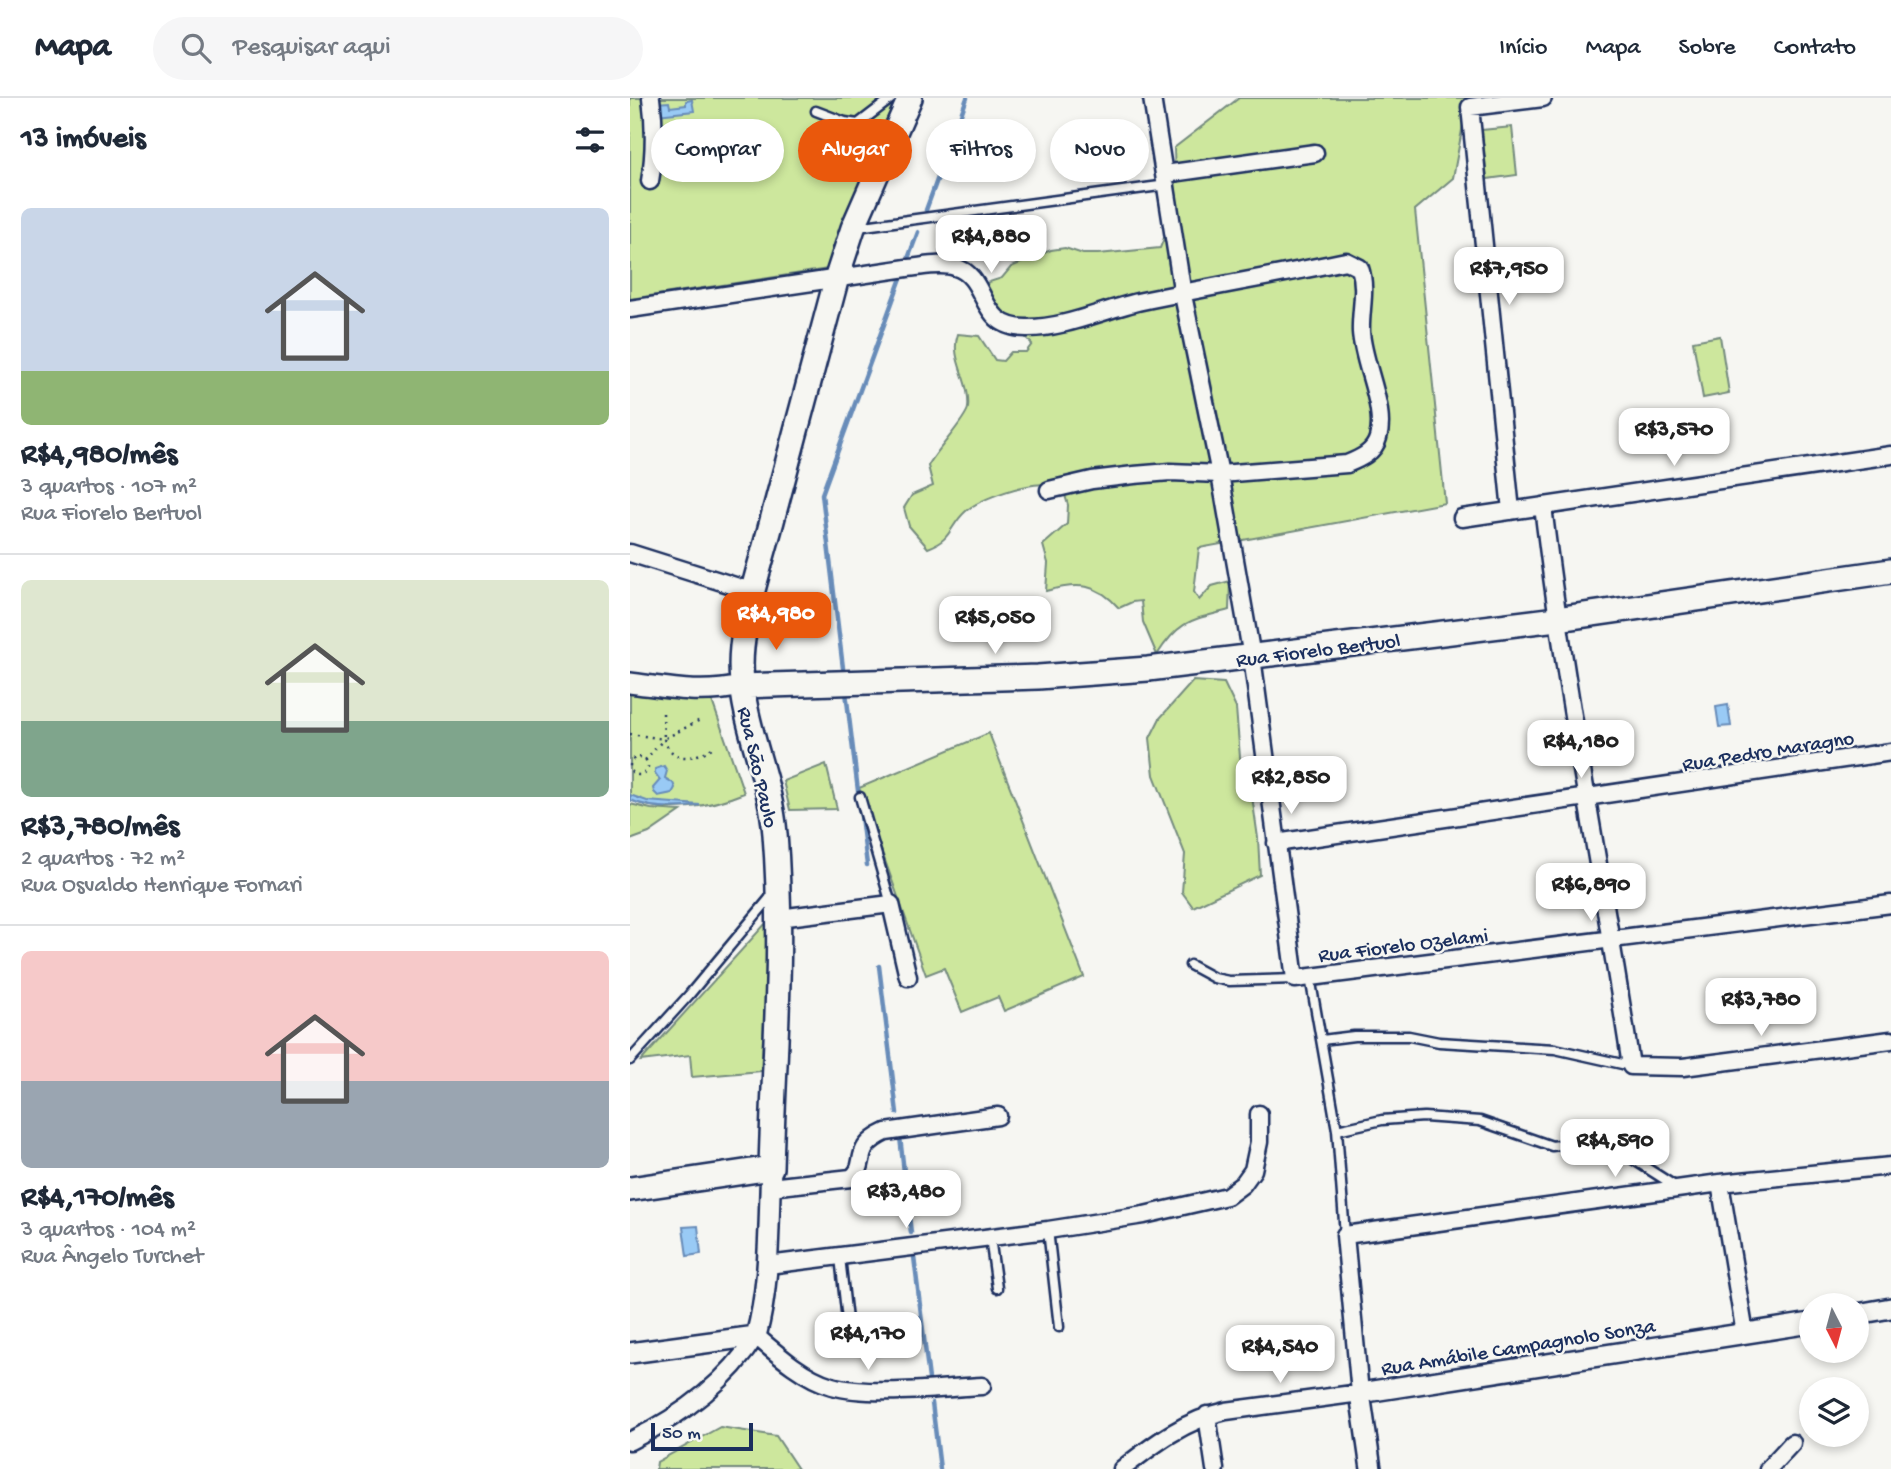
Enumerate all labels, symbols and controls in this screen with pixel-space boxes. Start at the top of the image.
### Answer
search box [153,17,643,80]
text: Mapa [35,29,111,67]
icon: search [177,29,215,67]
text: Pesquisar aqui [233,33,391,64]
text: Início [1499,34,1547,63]
text: Mapa [1585,34,1641,63]
text: Sobre [1679,34,1736,63]
text: Contato [1774,34,1856,63]
chip: Comprar [651,119,784,182]
chip: Alugar [798,119,912,182]
chip: Filtros [926,119,1036,182]
chip: Novo [1050,119,1149,182]
icon: filters [571,121,609,159]
text: 13 imóveis [21,123,145,158]
pin: R$4,880 [926,216,1056,275]
text: R$4,880 [952,224,1030,251]
pin: R$7,950 [1444,248,1574,307]
icon: home [252,253,378,379]
text: R$7,950 [1470,256,1548,283]
pin: R$3,570 [1609,408,1739,468]
text: R$3,570 [1635,417,1713,444]
text: R$4,980/mês [21,439,177,474]
text: 3 quartos · 107 m² [21,474,197,501]
text: Rua Fiorelo Bertuol [21,501,202,528]
pin: R$4,980 [711,592,841,652]
pin: R$5,050 [930,596,1060,656]
text: R$4,980 [737,601,815,628]
text: R$5,050 [955,605,1035,632]
icon: home [252,625,378,751]
street label: Rua Fiorelo Bertuol [1235,630,1402,675]
street label: Rua São Paulo [730,705,782,831]
pin: R$4,180 [1516,720,1646,780]
street label: Rua Pedro Maragno [1681,728,1856,779]
text: R$4,180 [1543,729,1619,756]
pin: R$2,850 [1226,756,1356,816]
text: R$2,850 [1252,765,1330,792]
text: R$3,780/mês [21,811,179,846]
text: 2 quartos · 72 m² [21,846,185,873]
pin: R$6,890 [1526,864,1656,923]
text: R$6,890 [1552,872,1630,899]
text: Rua Osvaldo Henrique Fornari [21,873,303,900]
street label: Rua Fiorelo Ozelami [1317,925,1490,970]
pin: R$3,780 [1696,978,1826,1038]
text: R$3,780 [1721,987,1801,1014]
icon: home [252,996,378,1122]
pin: R$4,590 [1550,1119,1680,1179]
text: R$4,590 [1576,1128,1654,1155]
pin: R$3,480 [841,1170,971,1230]
text: R$3,480 [867,1179,945,1206]
text: R$4,170/mês [21,1182,174,1217]
text: 3 quartos · 104 m² [21,1217,196,1244]
text: Rua Ângelo Turchet [21,1244,203,1271]
north arrow [1799,1293,1869,1363]
map controls [1799,1293,1869,1447]
pin: R$4,170 [803,1312,933,1372]
street label: Rua Amábile Campagnolo Sonza [1380,1315,1659,1383]
text: R$4,170 [831,1321,905,1348]
pin: R$4,540 [1215,1326,1345,1385]
text: R$4,540 [1242,1334,1318,1361]
button: layers [1799,1377,1869,1447]
scale bar [651,1420,752,1452]
text: 50 m [662,1423,701,1446]

